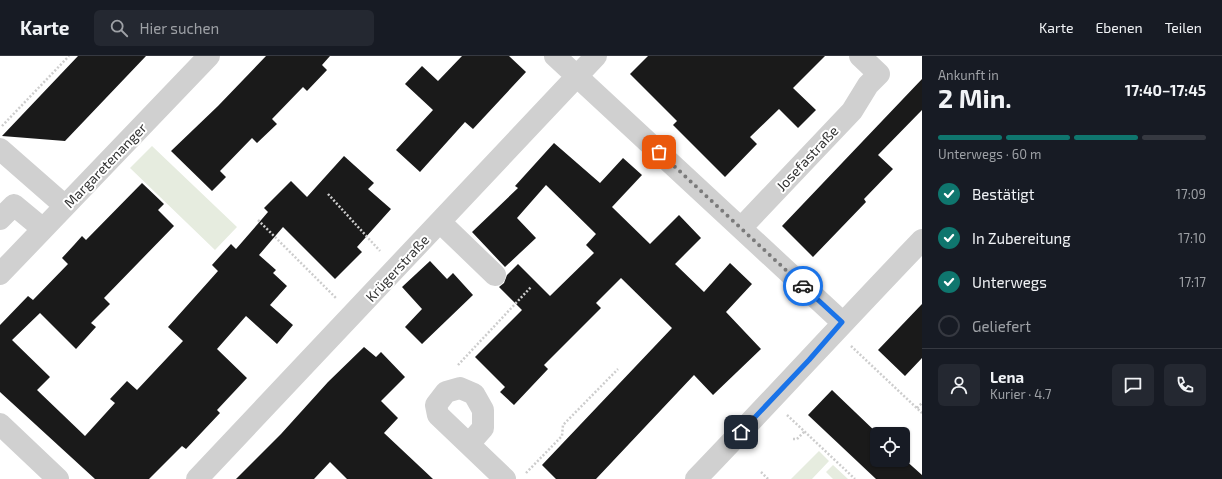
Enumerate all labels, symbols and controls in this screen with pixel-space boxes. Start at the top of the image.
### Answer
search box [94,10,374,46]
text: Karte [20,16,70,39]
icon: search [108,17,130,39]
text: Hier suchen [140,19,219,37]
text: Karte [1039,19,1074,36]
text: Ebenen [1096,19,1143,36]
text: Teilen [1165,19,1202,36]
text: Ankunft in [938,67,999,83]
text: 17:40–17:45 [1125,81,1206,99]
text: 2 Min. [938,82,1012,113]
street label: Margaretenanger [60,119,150,211]
street label: Josefastraße [772,122,842,194]
pin [642,135,676,169]
icon: bag [648,141,670,163]
text: Unterwegs · 60 m [938,146,1041,162]
icon: check [938,183,960,205]
text: Bestätigt [972,185,1034,203]
text: 17:09 [1176,186,1206,202]
icon: check [938,227,960,249]
text: In Zubereitung [972,229,1071,247]
text: 17:10 [1178,230,1206,246]
street label: Krügerstraße [362,231,432,305]
courier [783,266,823,306]
icon: check [938,271,960,293]
text: Unterwegs [972,273,1047,291]
text: 17:17 [1179,274,1206,290]
icon: car [792,275,814,297]
text: Geliefert [972,317,1031,335]
button: person [938,364,980,406]
button: chat [1112,364,1154,406]
button: phone [1164,364,1206,406]
text: Lena [990,368,1024,386]
text: Kurier · 4.7 [990,386,1051,402]
pin [724,415,758,449]
icon: home [730,421,752,443]
map controls [870,427,910,467]
button: locate [870,427,910,467]

